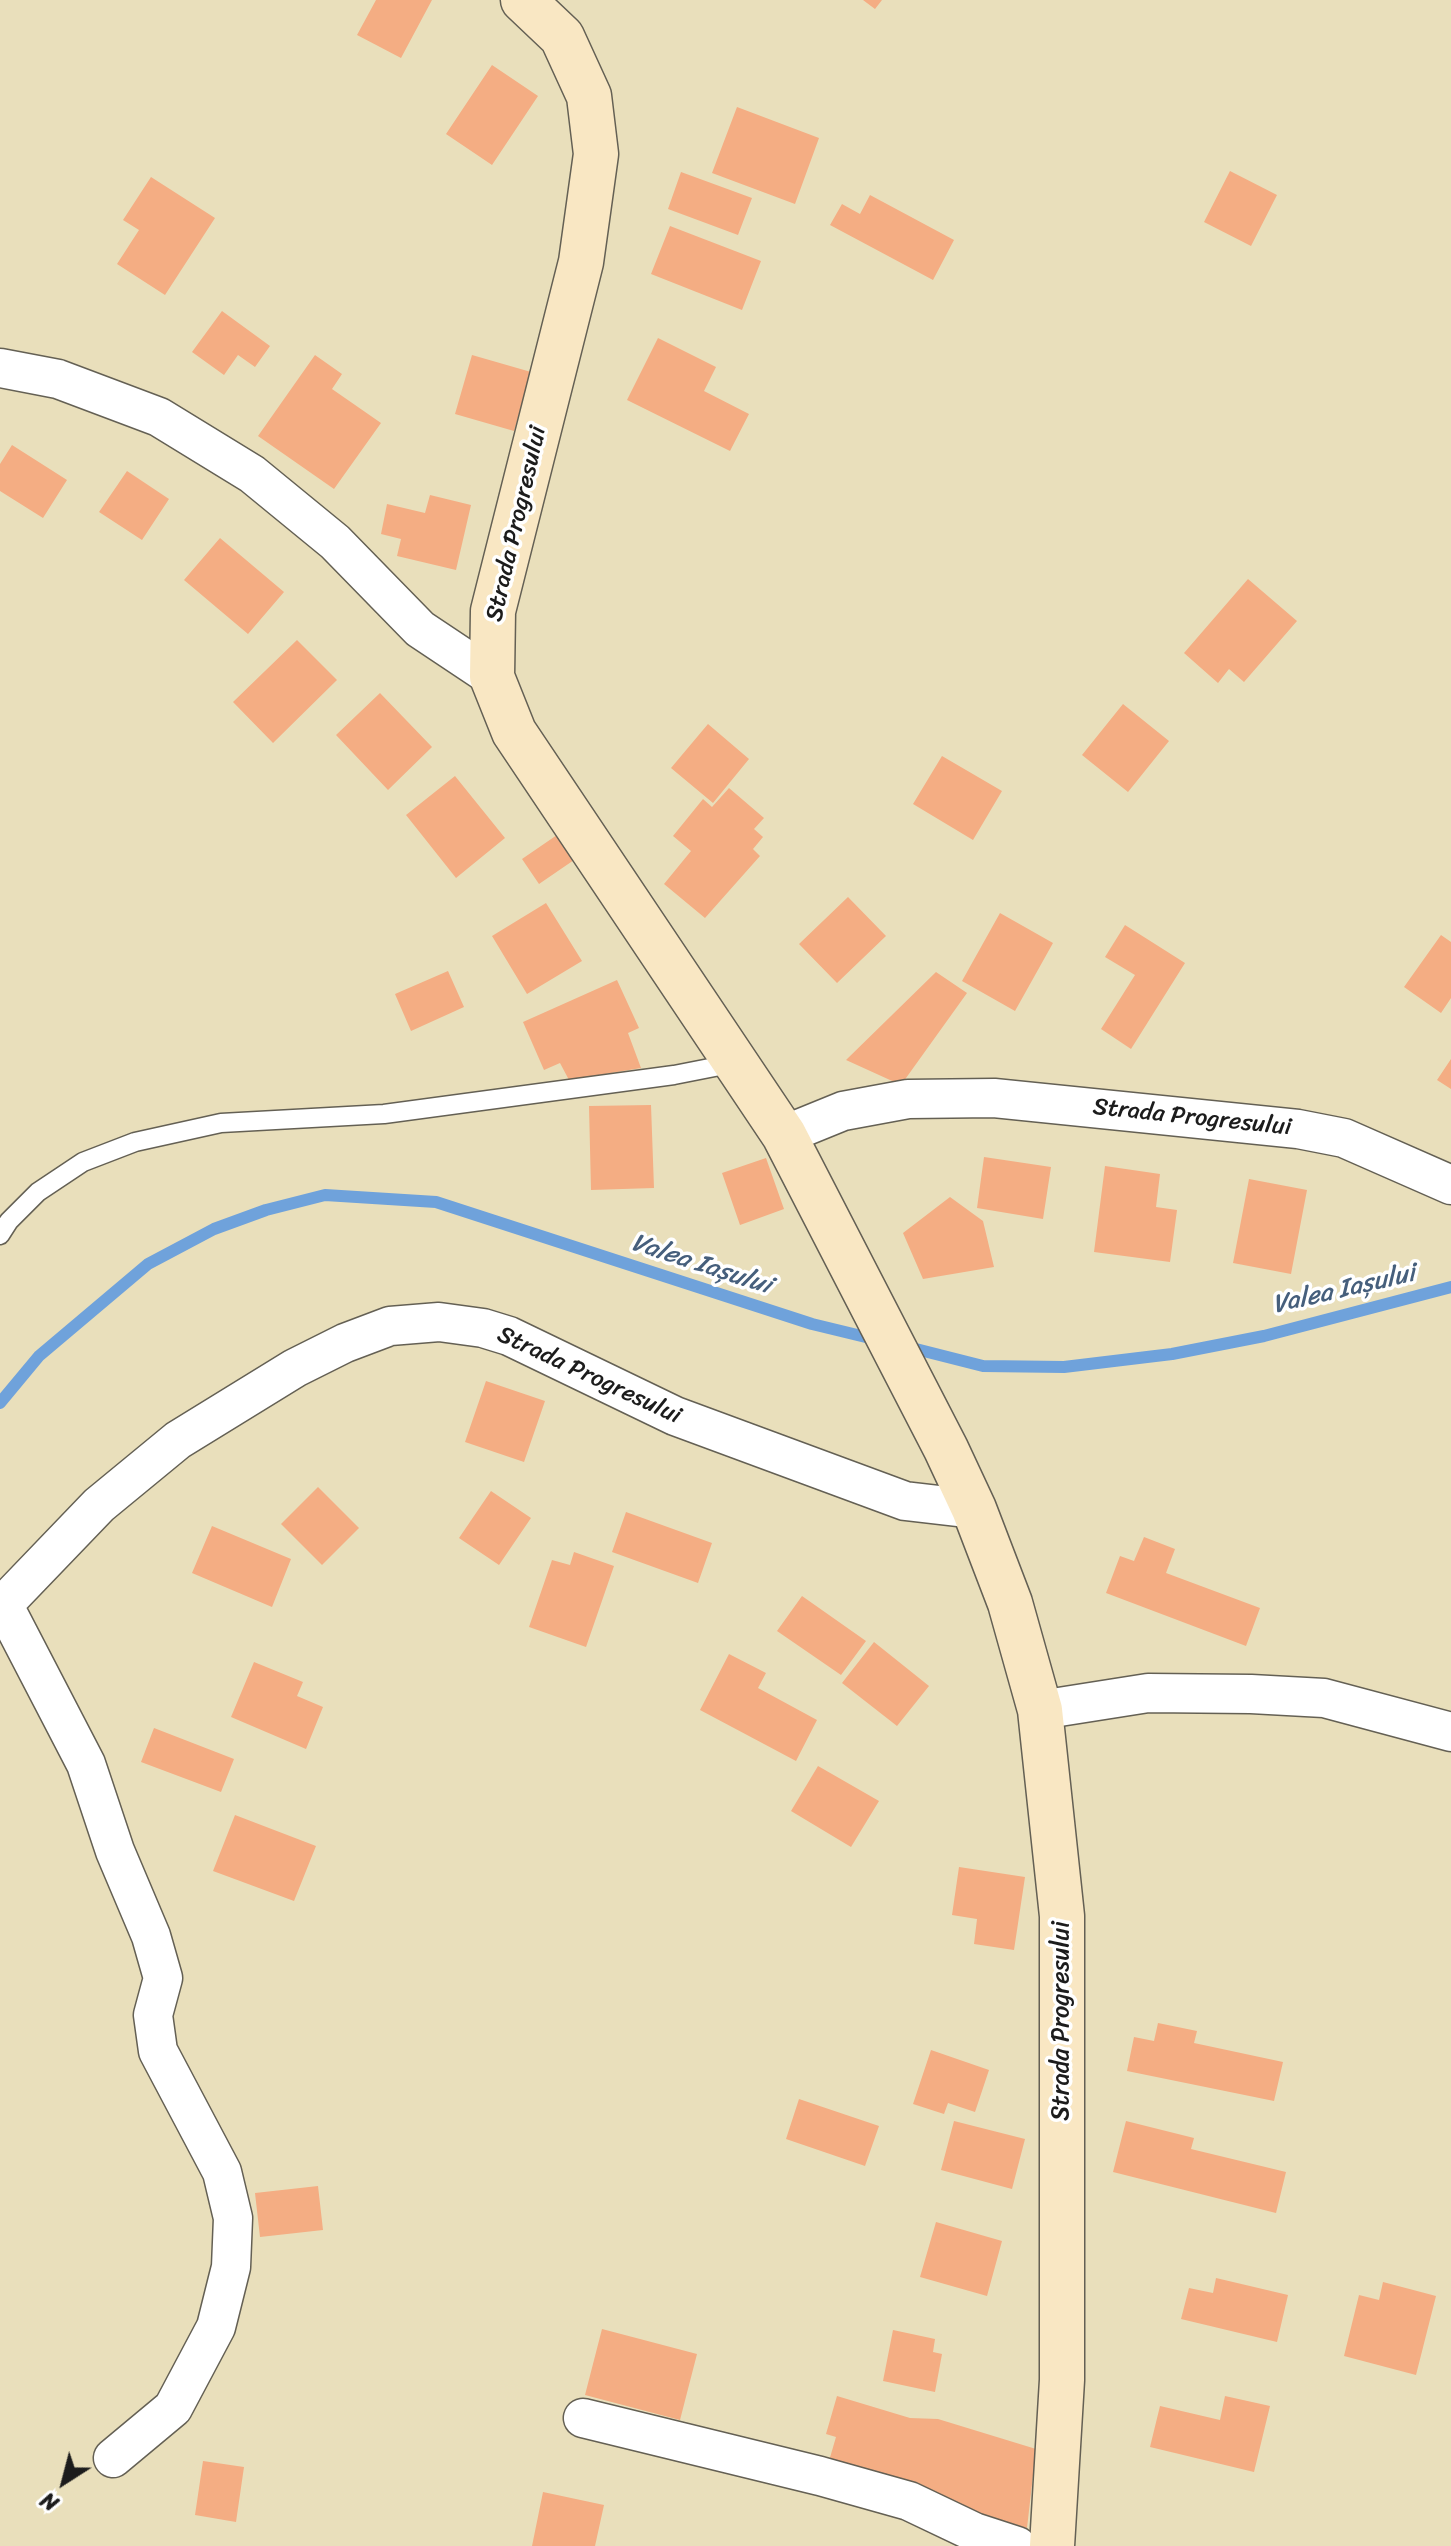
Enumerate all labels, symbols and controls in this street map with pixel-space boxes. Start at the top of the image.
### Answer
street label: Strada Progresului [481,424,553,624]
street label: Strada Progresului [1091,1093,1293,1143]
water label: Valea Iașului [627,1228,775,1302]
water label: Valea Iașului [1270,1258,1418,1322]
street label: Strada Progresului [493,1321,685,1431]
street label: Strada Progresului [1048,1921,1076,2121]
north arrow [24,2442,104,2522]
text: N [32,2482,67,2522]

